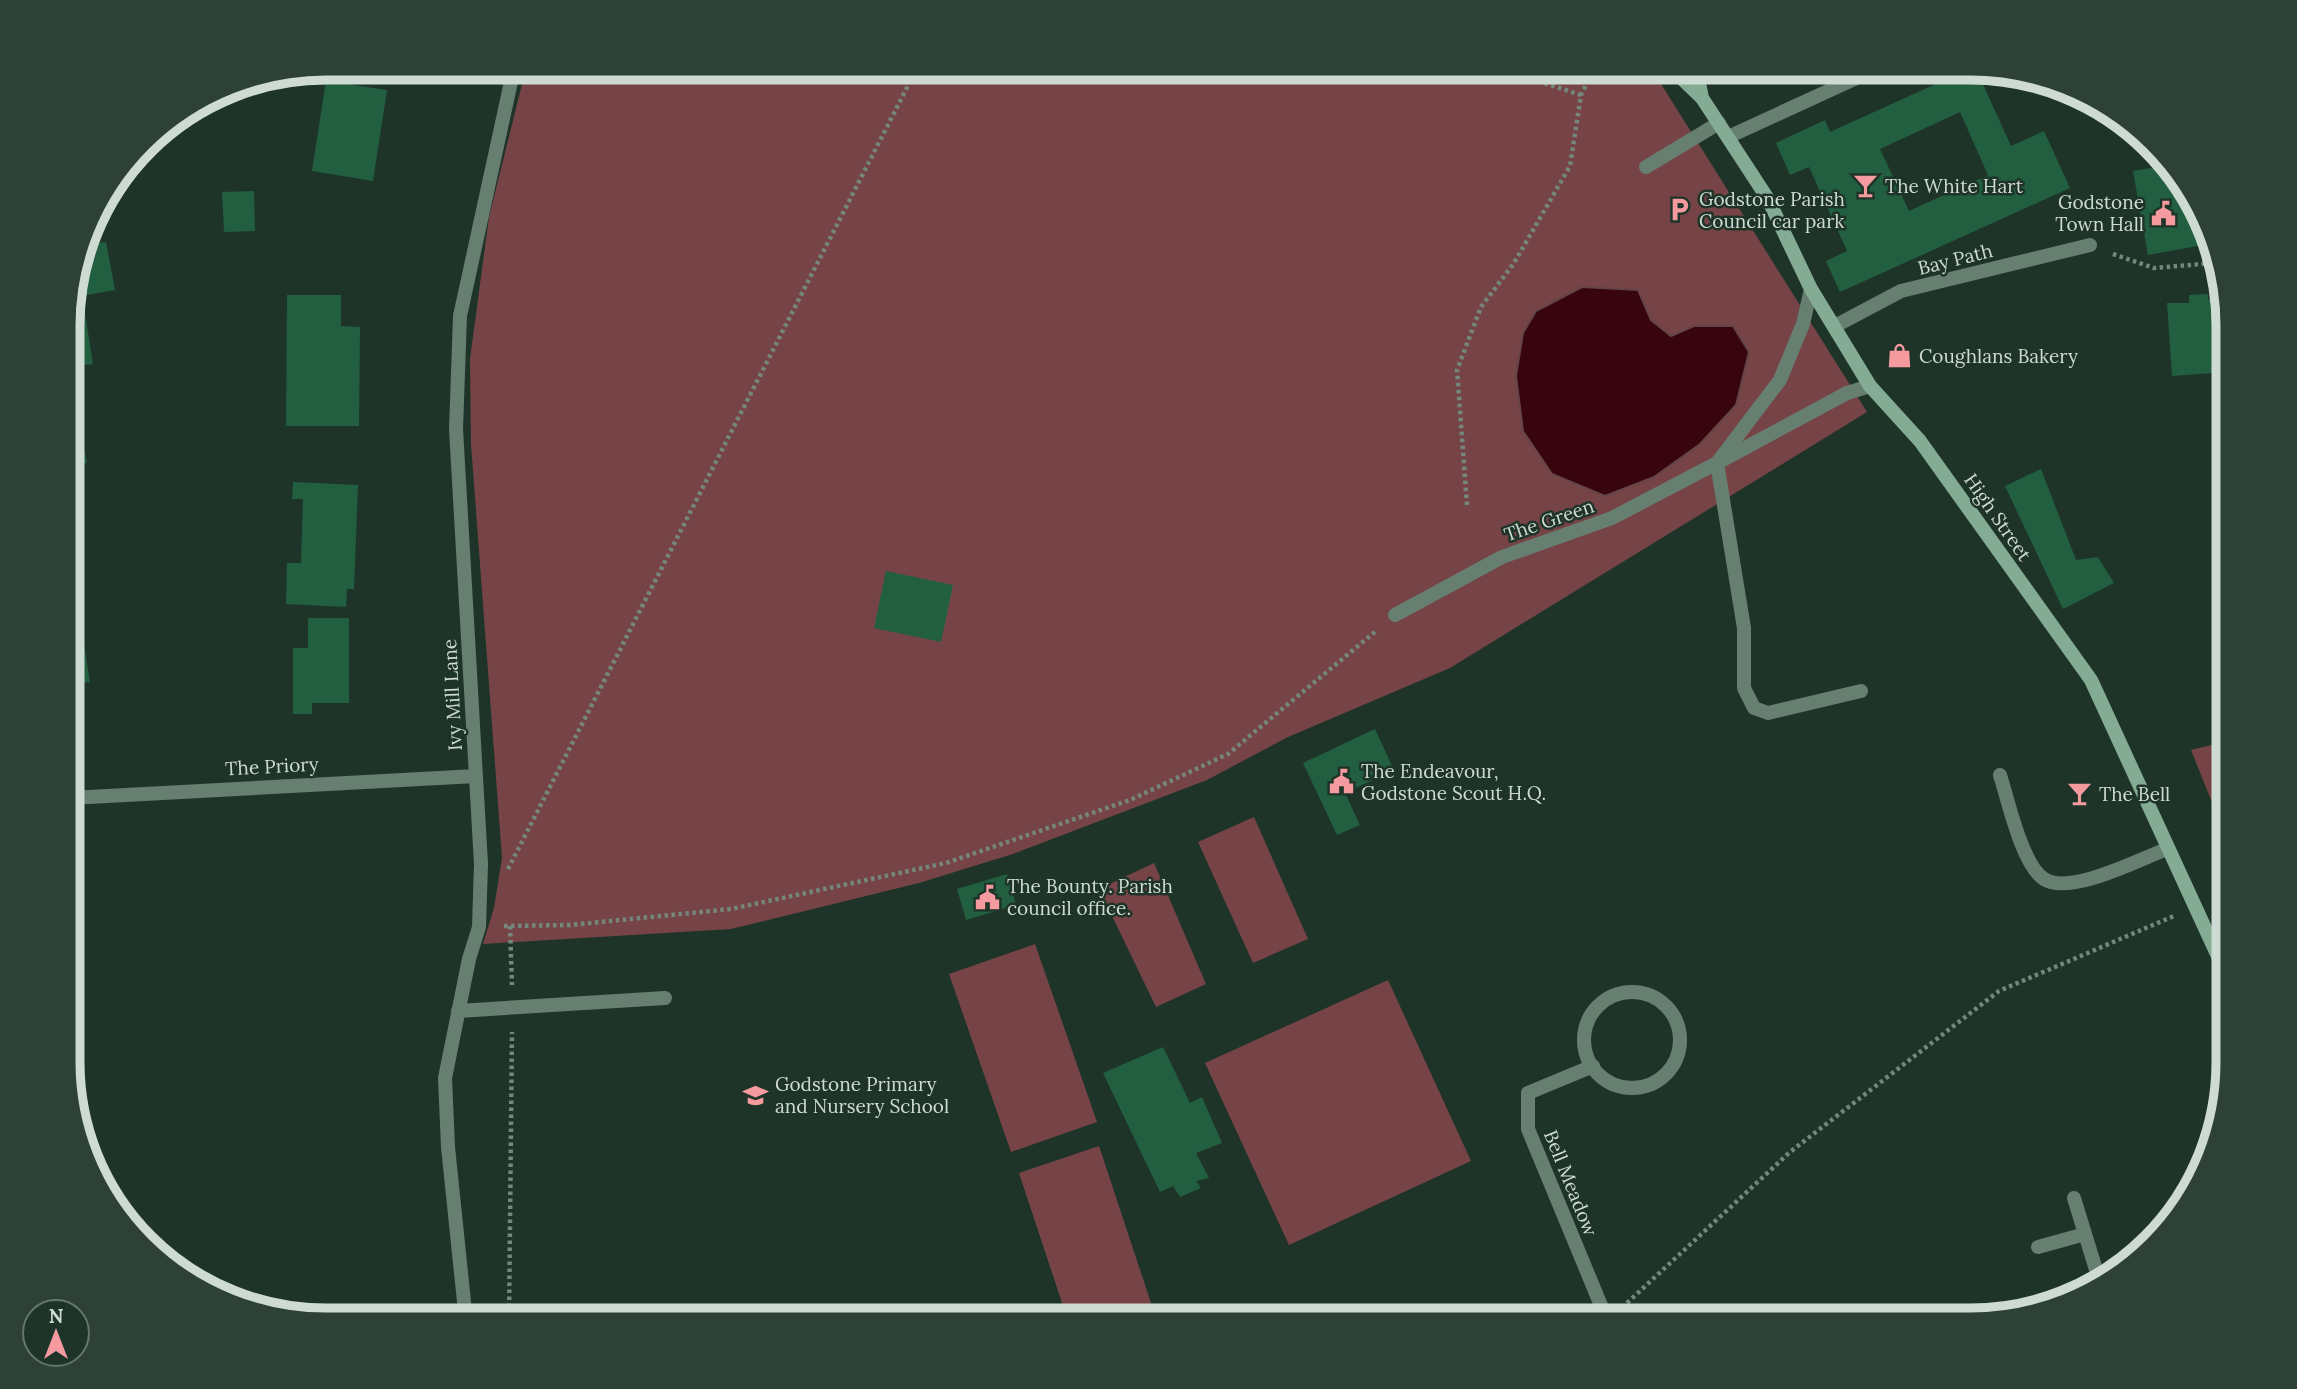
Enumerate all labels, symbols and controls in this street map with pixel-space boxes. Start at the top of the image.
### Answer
bar icon: The White Hart [1851,172,1879,200]
place label: The White Hart [1885,174,2024,198]
place label: Godstone Parish Council car park [1699,187,1845,233]
place label: Godstone Town Hall [2055,190,2144,236]
parking icon: Godstone Parish Council car park [1665,196,1693,224]
public building icon: Godstone Town Hall [2150,199,2178,227]
street label: Bay Path [1915,238,1995,280]
shop icon: Coughlans Bakery [1885,342,1913,370]
place label: Coughlans Bakery [1919,344,2078,368]
street label: High Street [1959,469,2037,566]
street label: The Green [1501,493,1597,547]
street label: Ivy Mill Lane [437,639,467,751]
street label: The Priory [225,752,319,780]
place label: The Endeavour, Godstone Scout H.Q. [1361,759,1546,805]
public building icon: The Endeavour, Godstone Scout H.Q. [1327,768,1355,796]
bar icon: The Bell [2065,780,2093,808]
place label: The Bell [2099,782,2170,806]
place label: The Bounty. Parish council office. [1007,874,1173,920]
public building icon: The Bounty. Parish council office. [973,883,1001,911]
place label: Godstone Primary and Nursery School [775,1072,949,1118]
school or university icon: Godstone Primary and Nursery School [741,1081,769,1109]
street label: Bell Meadow [1539,1126,1603,1240]
north arrow [21,1298,91,1368]
text: N [49,1304,64,1328]

